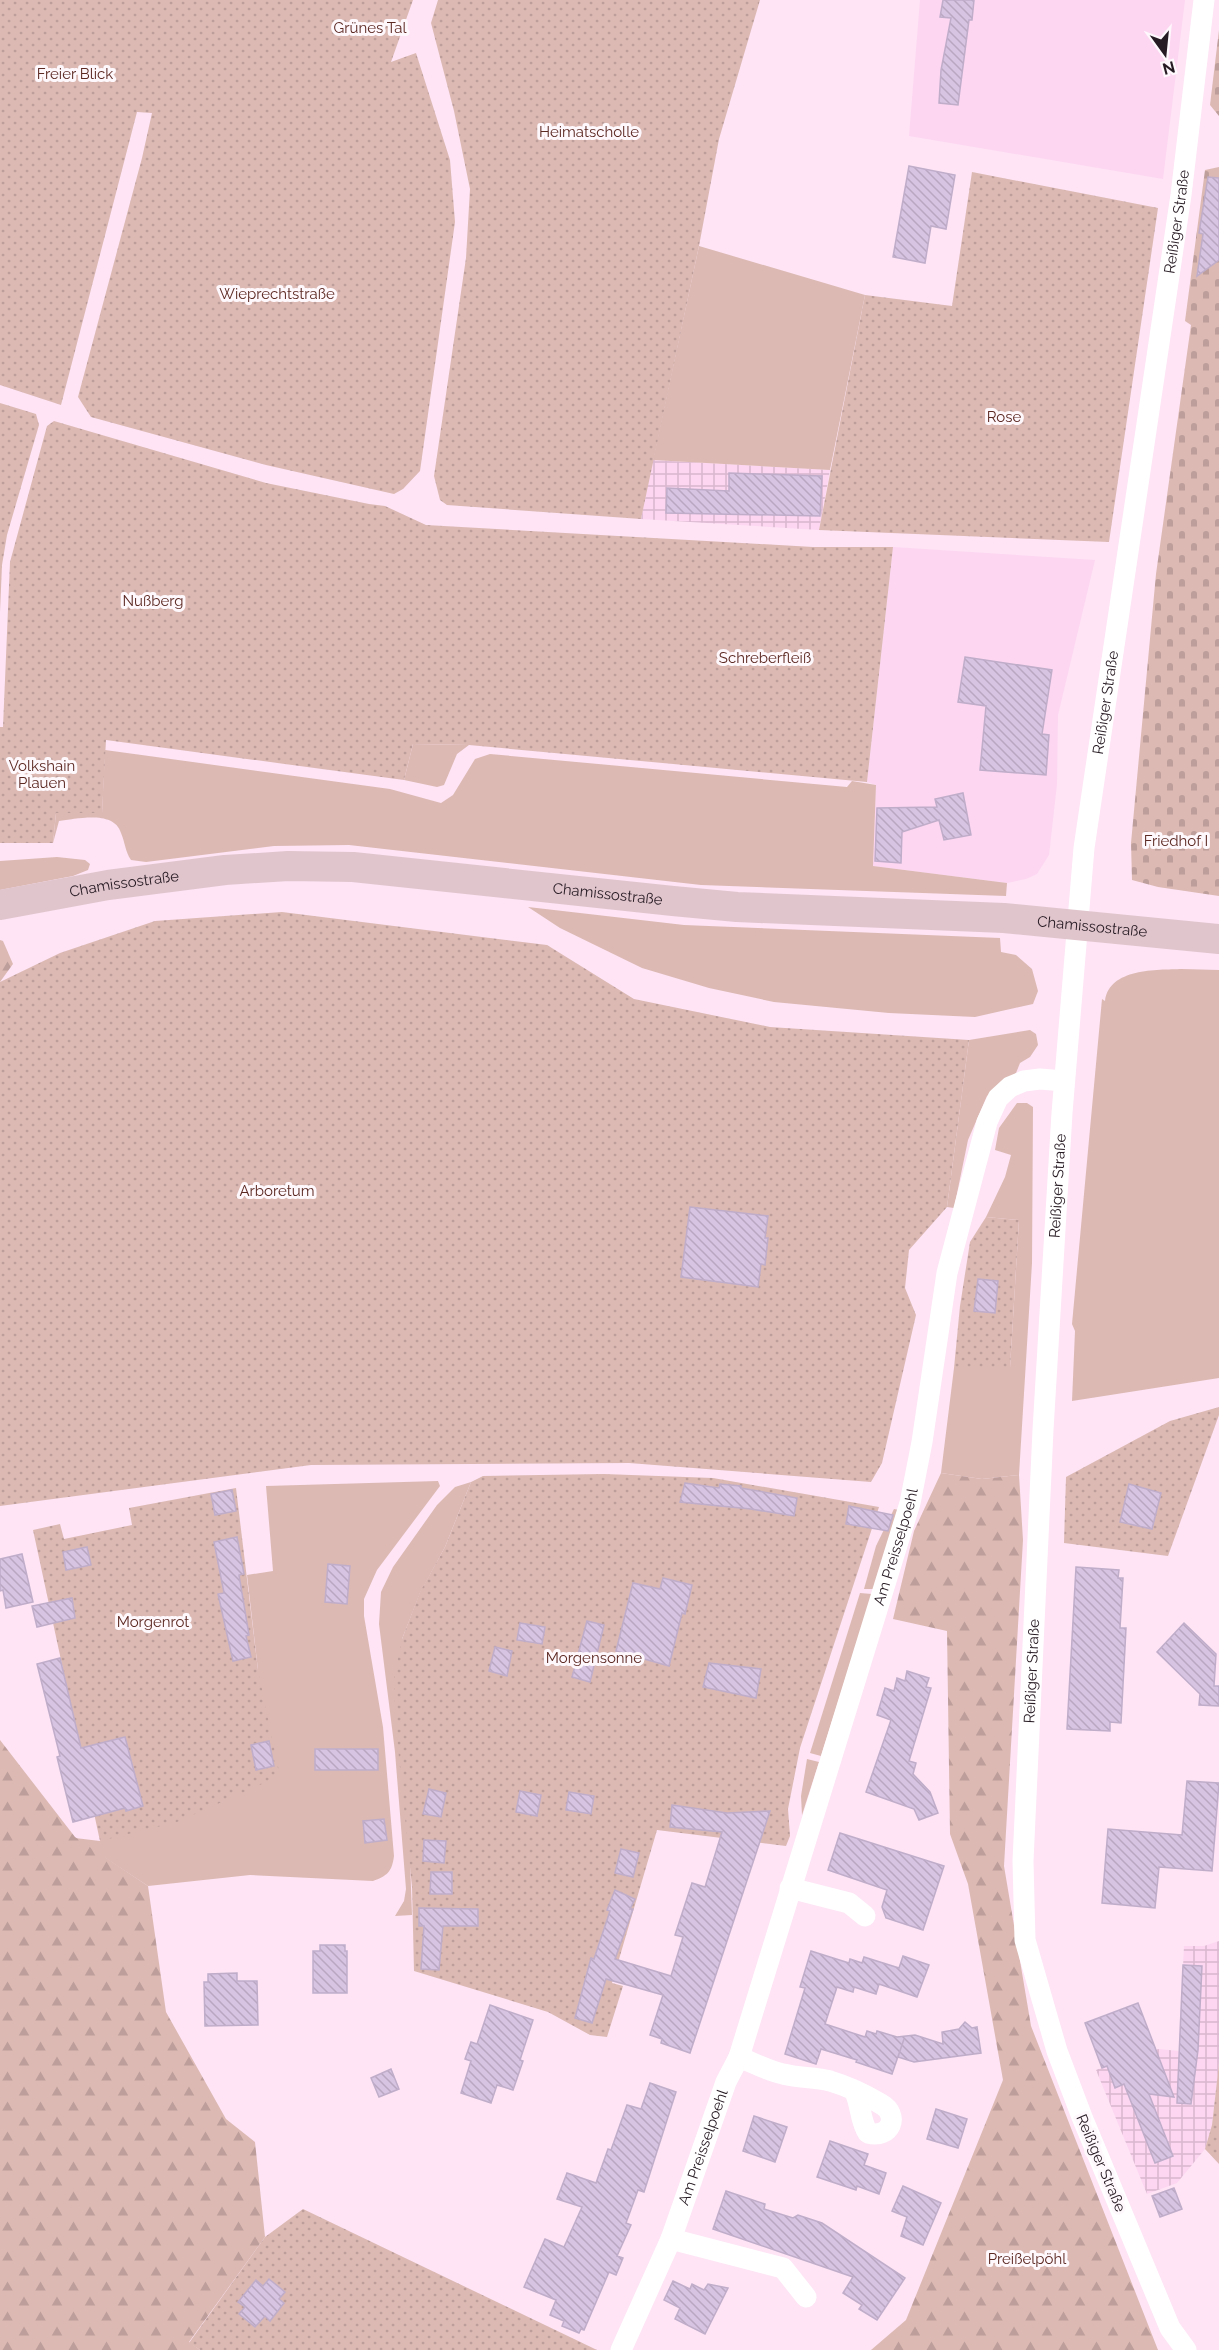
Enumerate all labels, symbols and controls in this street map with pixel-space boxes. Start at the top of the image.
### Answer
park label: Grünes Tal [334,19,407,37]
north arrow [1135,24,1195,84]
text: N [1160,57,1177,79]
park label: Freier Blick [37,65,113,83]
park label: Heimatscholle [539,123,639,141]
street label: Reißiger Straße [1160,169,1193,275]
park label: Wieprechtstraße [219,285,335,303]
park label: Rose [987,408,1021,426]
park label: Nußberg [122,592,184,610]
park label: Schreberfleiß [719,649,811,667]
street label: Reißiger Straße [1089,649,1122,756]
park label: Volkshain Plauen [9,757,75,792]
park label: Friedhof I [1144,832,1208,850]
street label: Chamissostraße [68,867,180,901]
street label: Chamissostraße [552,879,664,909]
street label: Chamissostraße [1036,912,1148,941]
street label: Reißiger Straße [1046,1133,1070,1239]
park label: Arboretum [239,1182,315,1200]
street label: Am Preisselpoehl [870,1486,922,1608]
park label: Morgenrot [117,1613,189,1631]
street label: Reißiger Straße [1020,1618,1043,1724]
park label: Morgensonne [546,1649,642,1667]
street label: Am Preisselpoehl [675,2086,732,2208]
street label: Reißiger Straße [1072,2111,1130,2215]
park label: Preißelpöhl [988,2250,1067,2268]

